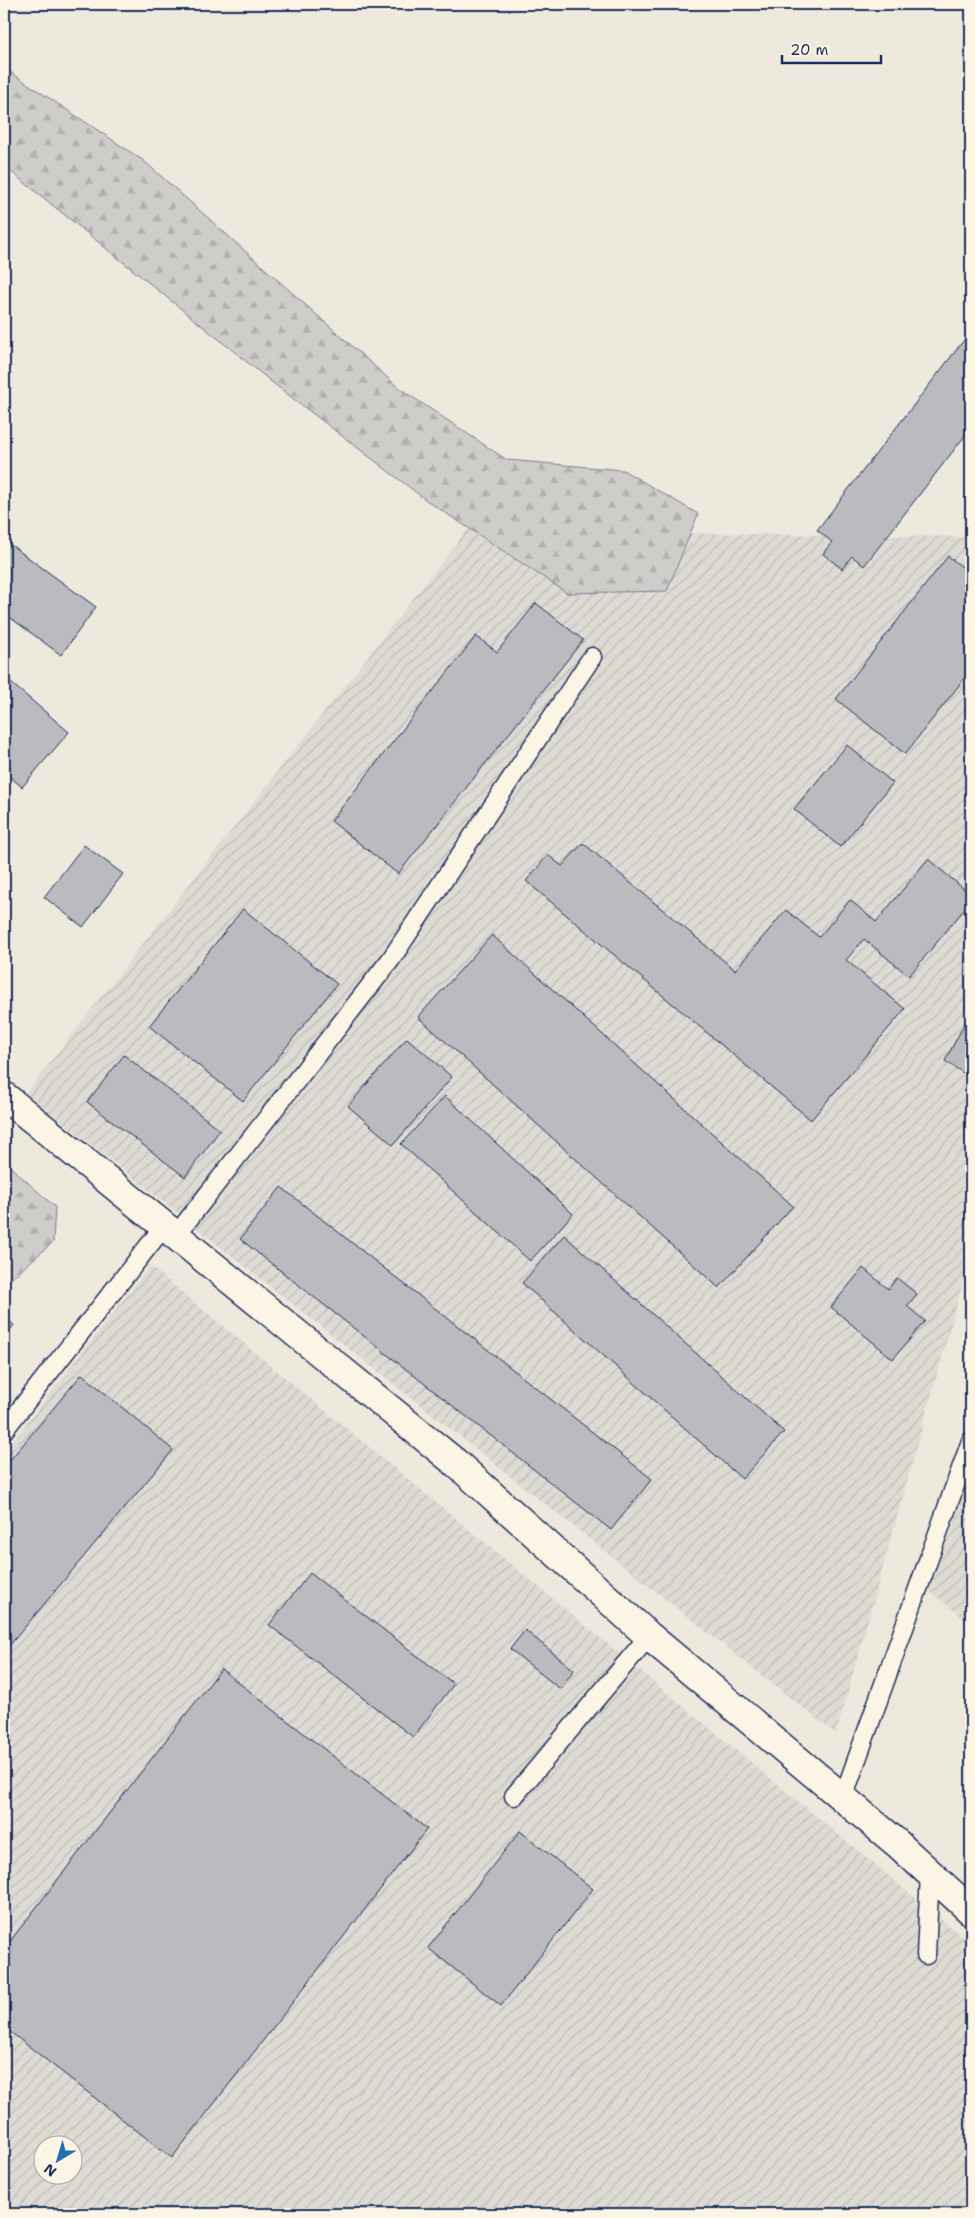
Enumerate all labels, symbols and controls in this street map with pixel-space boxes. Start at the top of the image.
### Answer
scale bar [782,32,881,64]
text: 20 m [790,40,829,60]
north arrow [32,2136,82,2186]
text: N [40,2160,60,2181]

